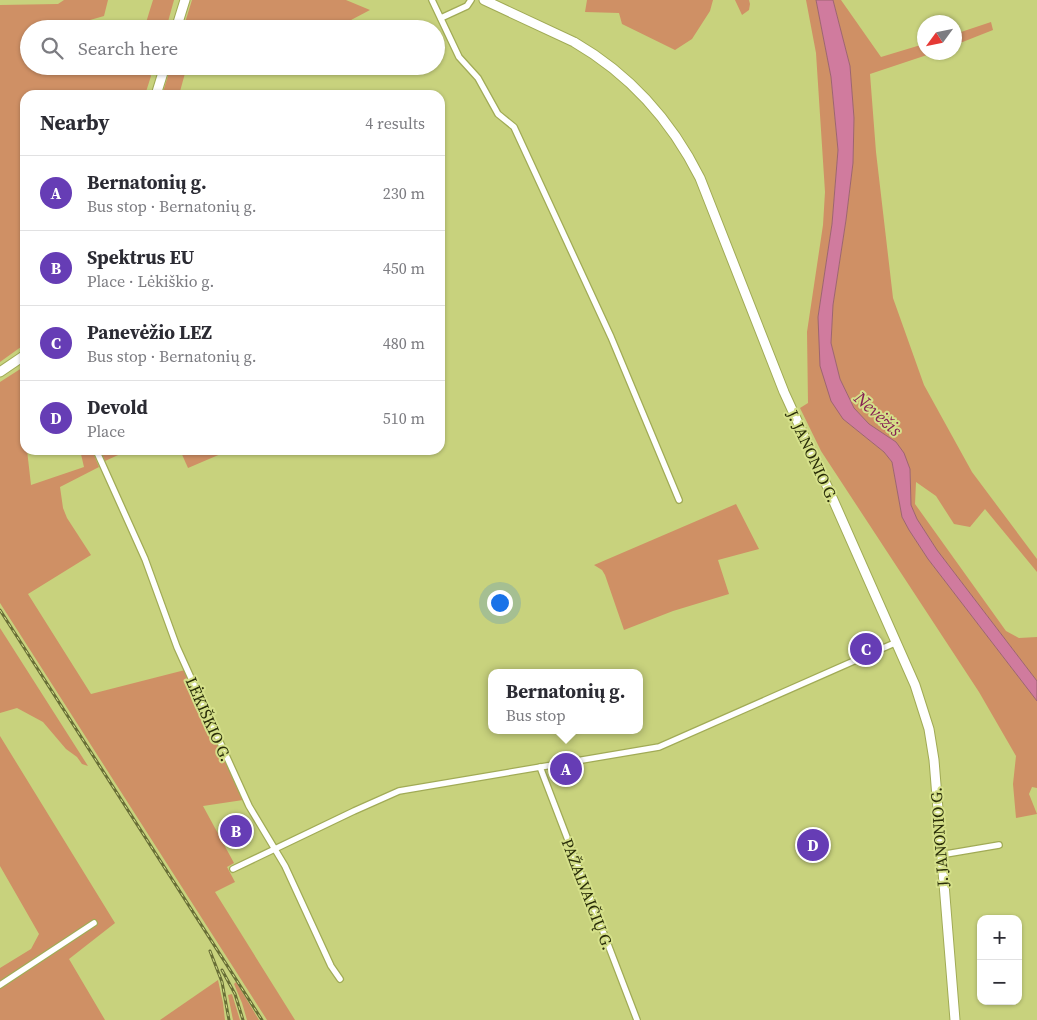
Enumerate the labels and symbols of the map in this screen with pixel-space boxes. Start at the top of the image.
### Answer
north arrow [917,15,962,60]
water label: Nevėžis [848,385,908,442]
street label: J. JANONIO G. [782,405,844,506]
your location [487,590,513,616]
pin: C [850,630,882,668]
street label: LĖKIŠKIO G. [181,673,237,765]
pin: A [550,750,582,788]
street label: J. JANONIO G. [925,787,954,888]
pin: B [220,812,252,850]
pin: D [797,826,829,864]
street label: PAŽALVAIČIŲ G. [557,835,619,953]

